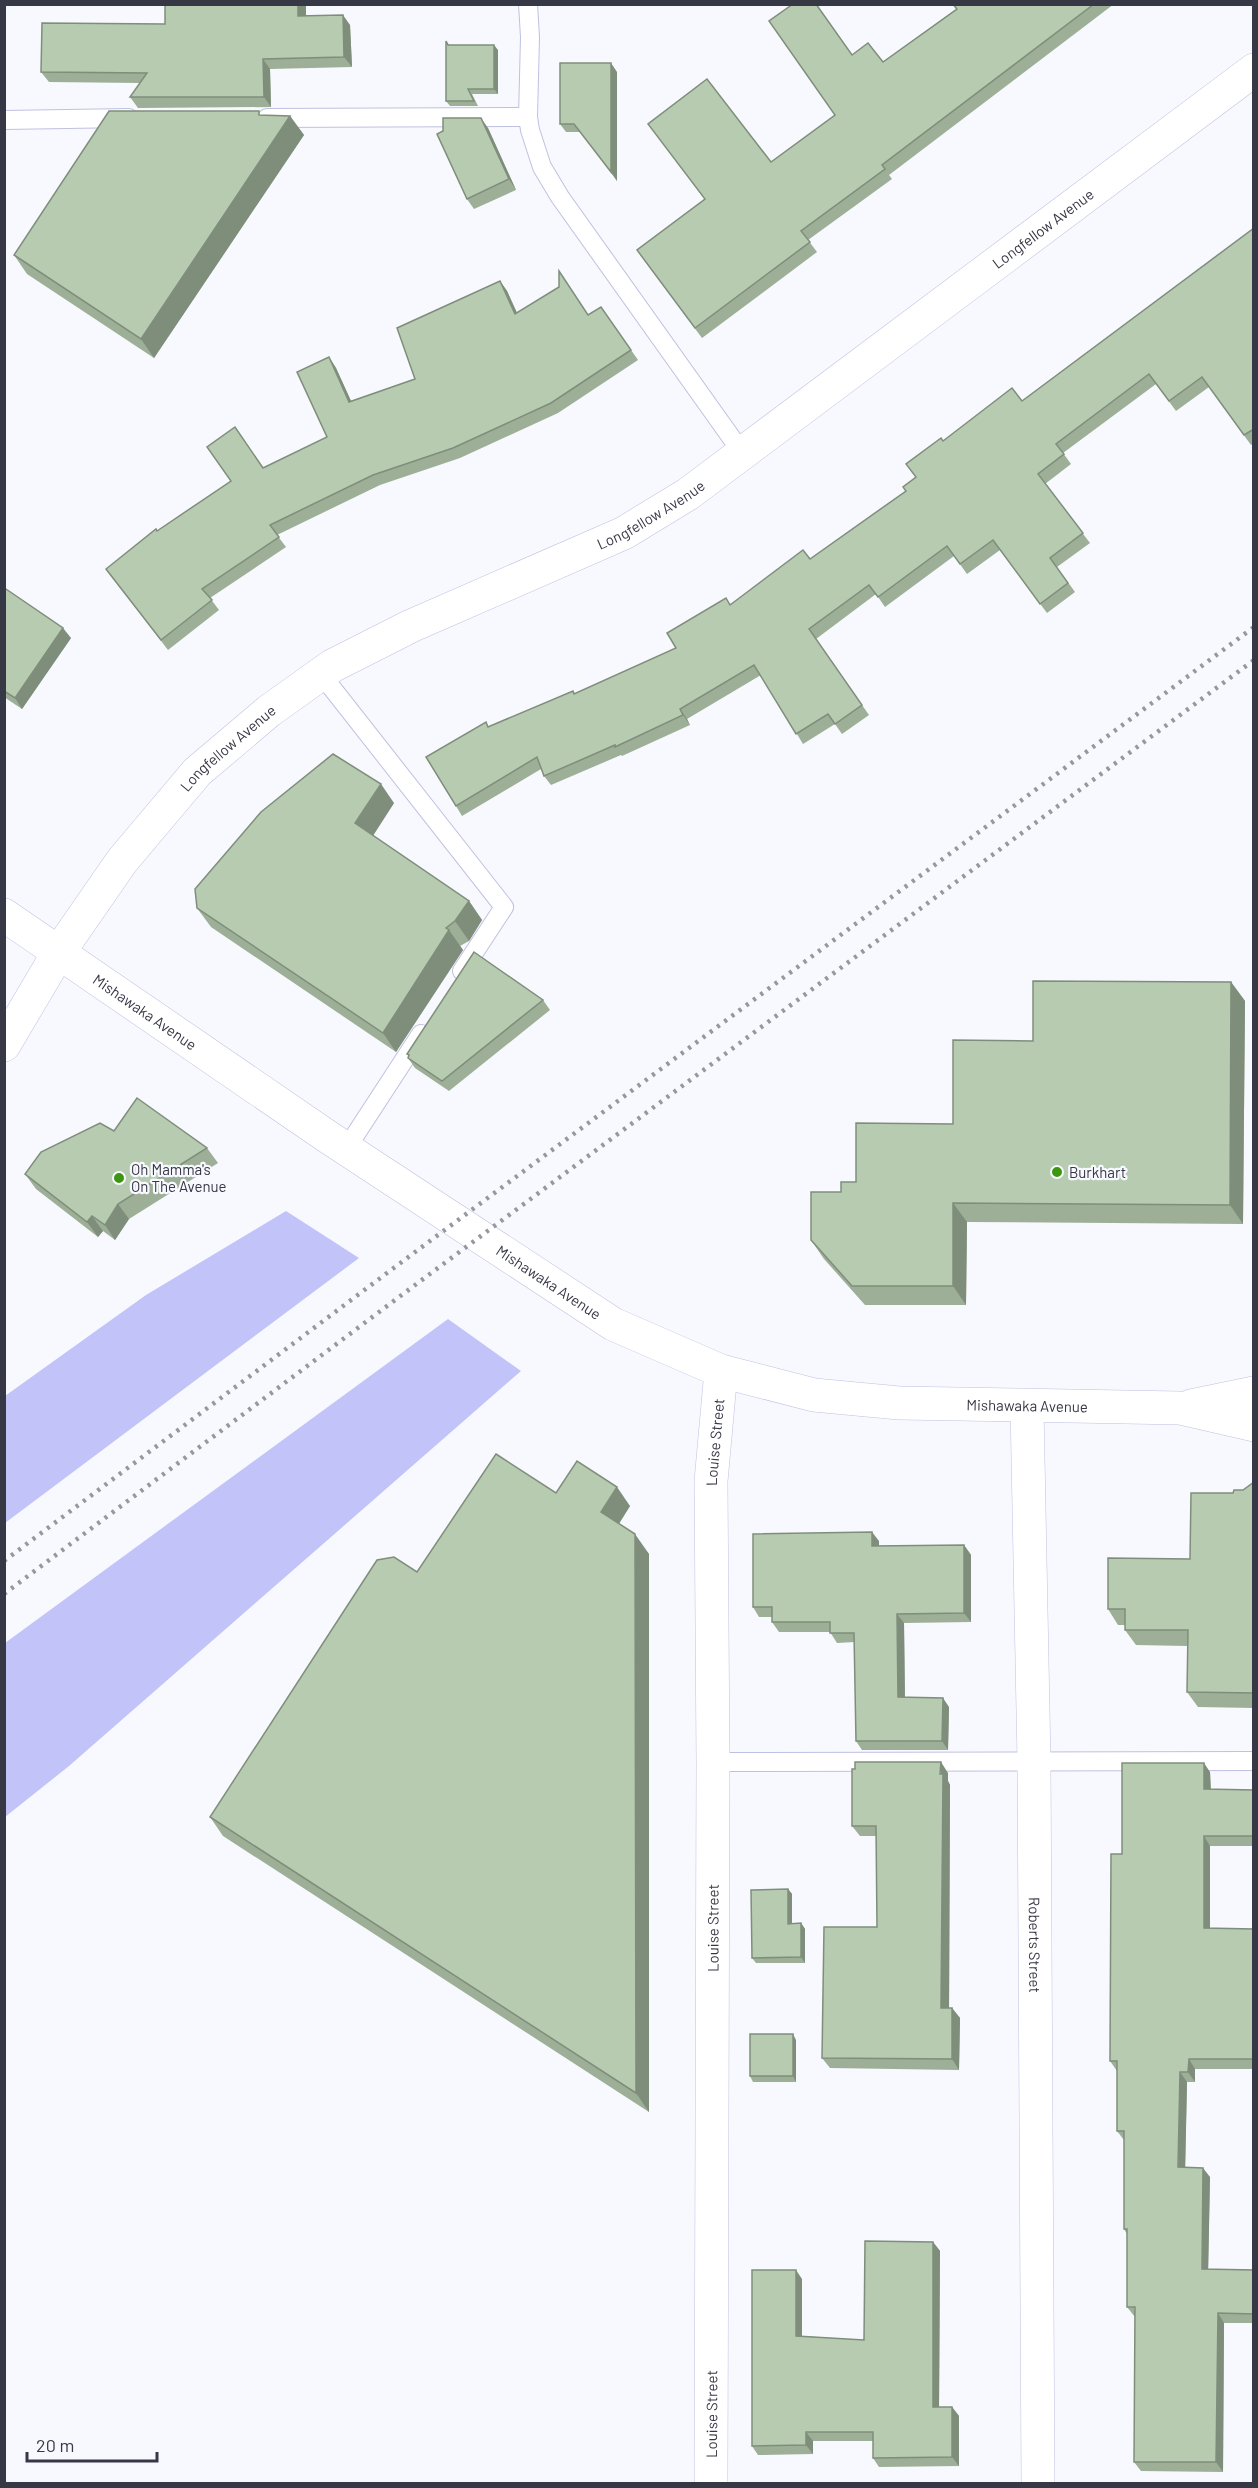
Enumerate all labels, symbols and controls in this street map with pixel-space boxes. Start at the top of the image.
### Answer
street label: Longfellow Avenue [989,185,1097,272]
street label: Longfellow Avenue [594,476,708,553]
street label: Longfellow Avenue [176,701,279,795]
street label: Mishawaka Avenue [90,970,200,1053]
place label: Oh Mamma's On The Avenue [131,1160,227,1195]
place label: Burkhart [1069,1163,1126,1181]
marker: Burkhart [1050,1165,1064,1179]
marker: Oh Mamma's On The Avenue [112,1171,126,1185]
street label: Mishawaka Avenue [493,1241,605,1323]
street label: Mishawaka Avenue [966,1395,1088,1415]
street label: Louise Street [702,1398,727,1486]
street label: Louise Street [703,1884,722,1972]
street label: Roberts Street [1026,1897,1044,1993]
street label: Louise Street [702,2370,720,2458]
scale bar [27,2425,158,2463]
text: 20 m [36,2434,74,2456]

